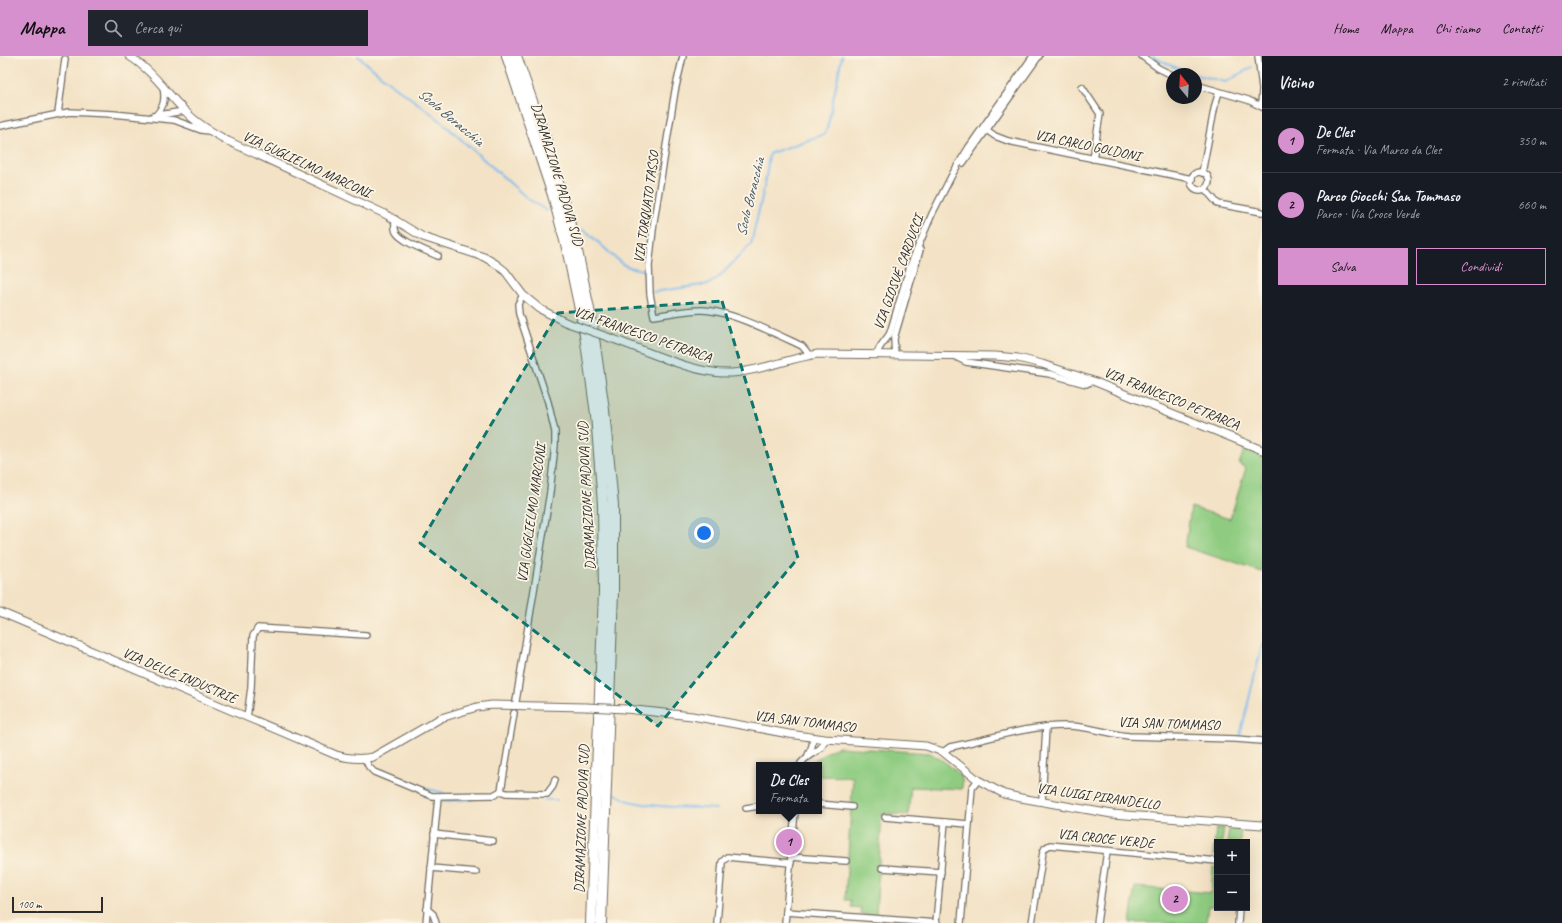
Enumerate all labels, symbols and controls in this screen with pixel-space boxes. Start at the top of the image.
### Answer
search box [88,10,368,46]
text: Mappa [20,16,64,40]
icon: search [102,17,124,39]
text: Cerca qui [134,19,181,38]
text: Home [1333,20,1359,37]
text: Mappa [1381,20,1413,37]
text: Chi siamo [1435,20,1480,37]
text: Contatti [1502,20,1542,37]
north arrow [1166,68,1202,104]
text: Vicino [1278,72,1313,93]
text: 2 risultati [1502,74,1546,90]
water label: Scolo Boracchia [414,84,489,152]
street label: DIRAMAZIONE PADOVA SUD [528,101,588,249]
text: De Cles [1316,123,1354,142]
street label: VIA CARLO GOLDONI [1034,126,1145,166]
street label: VIA GUGLIELMO MARCONI [240,127,377,203]
text: 1 [1288,133,1294,149]
text: 350 m [1518,133,1546,149]
text: Fermata · Via Marco da Cles [1316,142,1442,158]
street label: VIA TORQUATO TASSO [630,148,663,264]
water label: Scolo Boracchia [732,154,770,238]
text: Parco Giocchi San Tommaso [1316,187,1460,206]
text: 2 [1288,197,1294,213]
text: 660 m [1518,197,1546,213]
text: Parco · Via Croce Verde [1316,206,1419,222]
street label: VIA GIOSUÈ CARDUCCI [870,209,928,332]
button: Salva [1278,248,1408,285]
button: Condividi [1416,248,1546,285]
street label: VIA FRANCESCO PETRARCA [572,303,715,366]
street label: VIA FRANCESCO PETRARCA [1102,364,1243,434]
street label: DIRAMAZIONE PADOVA SUD [574,420,599,570]
street label: VIA GUGLIELMO MARCONI [513,440,550,583]
your location [694,523,714,543]
street label: VIA DELLE INDUSTRIE [120,644,242,708]
street label: VIA SAN TOMMASO [754,707,858,736]
street label: VIA SAN TOMMASO [1118,713,1222,734]
street label: DIRAMAZIONE PADOVA SUD [570,743,593,893]
popup [756,762,822,814]
text: De Cles [770,771,808,790]
street label: VIA LUIGI PIRANDELLO [1036,779,1162,814]
text: Fermata [770,790,807,806]
street label: VIA CROCE VERDE [1057,825,1157,852]
pin: 1 [776,827,802,857]
map controls [1214,839,1250,911]
button: + [1214,839,1250,875]
button: − [1214,875,1250,911]
pin: 2 [1162,884,1188,914]
scale bar [12,895,103,914]
text: 100 m [18,897,42,911]

